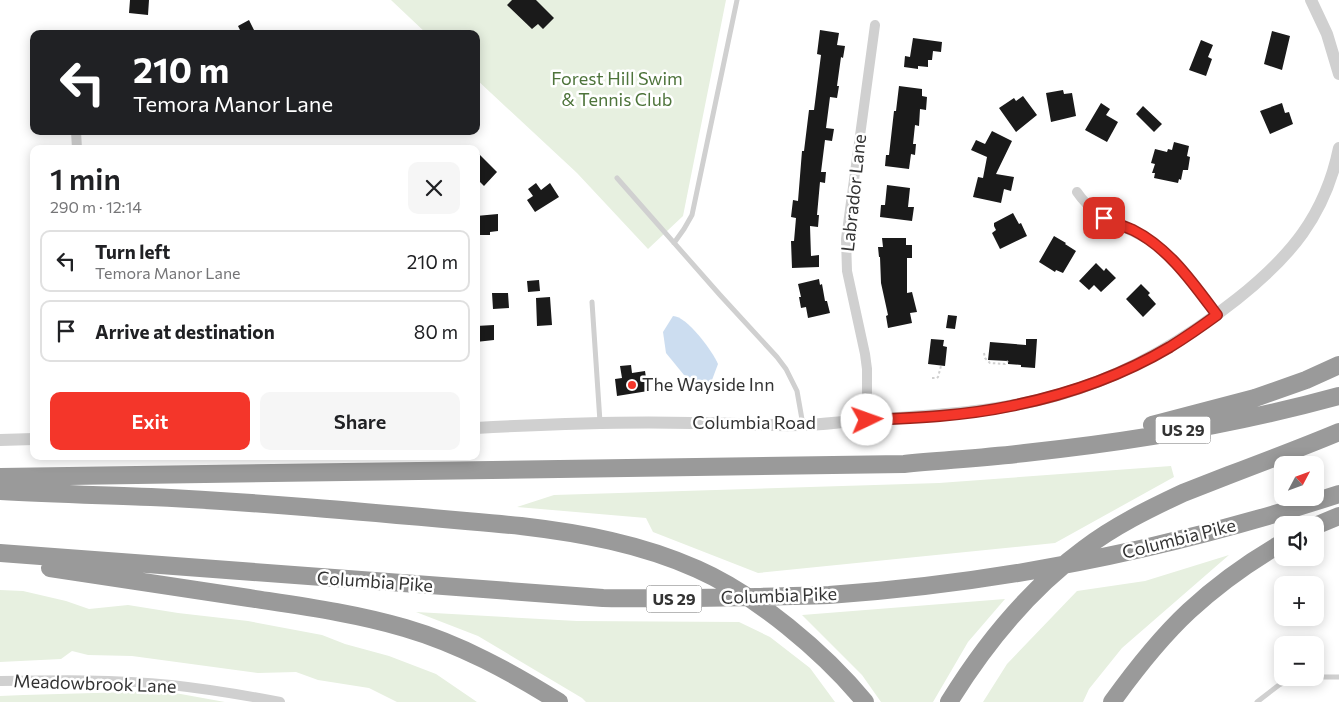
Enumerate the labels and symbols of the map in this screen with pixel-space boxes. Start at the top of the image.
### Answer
park label: Forest Hill Swim & Tennis Club [551,67,683,110]
street label: Labrador Lane [836,133,870,253]
pin [1083,197,1125,239]
place label: The Wayside Inn [642,373,774,395]
marker: The Wayside Inn [626,379,638,391]
position arrow [840,393,892,445]
street label: Columbia Road [692,411,816,433]
road number: US 29 [1156,416,1210,444]
north arrow [1274,456,1324,506]
street label: Columbia Pike [1120,513,1238,563]
street label: Columbia Pike [316,566,434,596]
street label: Columbia Pike [720,582,837,608]
road number: US 29 [646,586,702,612]
street label: Meadowbrook Lane [13,669,177,697]

